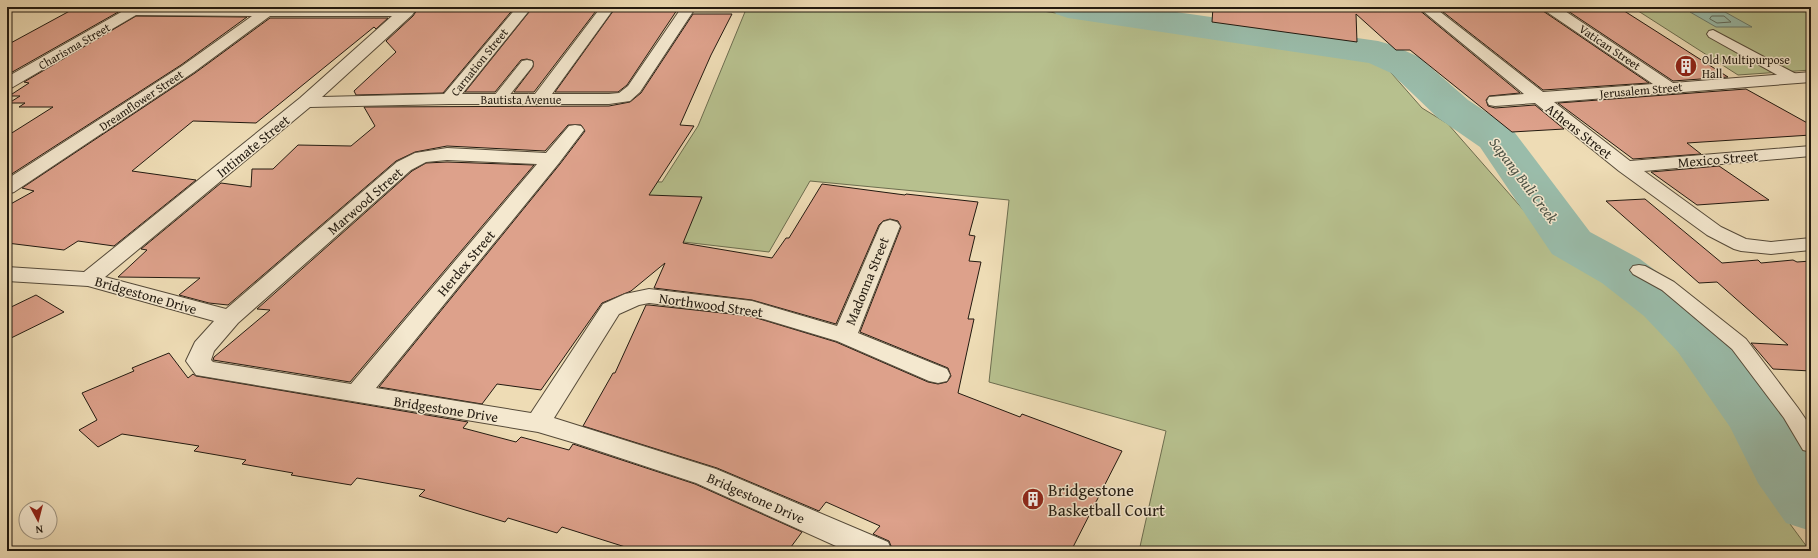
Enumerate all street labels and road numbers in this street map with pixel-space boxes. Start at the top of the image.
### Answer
street label: Charisma Street [35,18,114,73]
street label: Vatican Street [1576,20,1645,74]
street label: Carnation Street [446,24,512,100]
street label: Dreamflower Street [96,65,187,134]
street label: Jerusalem Street [1597,78,1684,102]
street label: Bautista Avenue [481,91,562,108]
street label: Athens Street [1541,99,1617,163]
street label: Intimate Street [212,110,294,182]
street label: Mexico Street [1677,146,1759,172]
street label: Marwood Street [323,163,407,239]
street label: Herdex Street [432,226,500,300]
street label: Madonna Street [840,234,894,328]
street label: Bridgestone Drive [93,271,200,319]
street label: Northwood Street [658,288,764,322]
street label: Bridgestone Drive [392,391,500,427]
street label: Bridgestone Drive [704,467,809,529]

